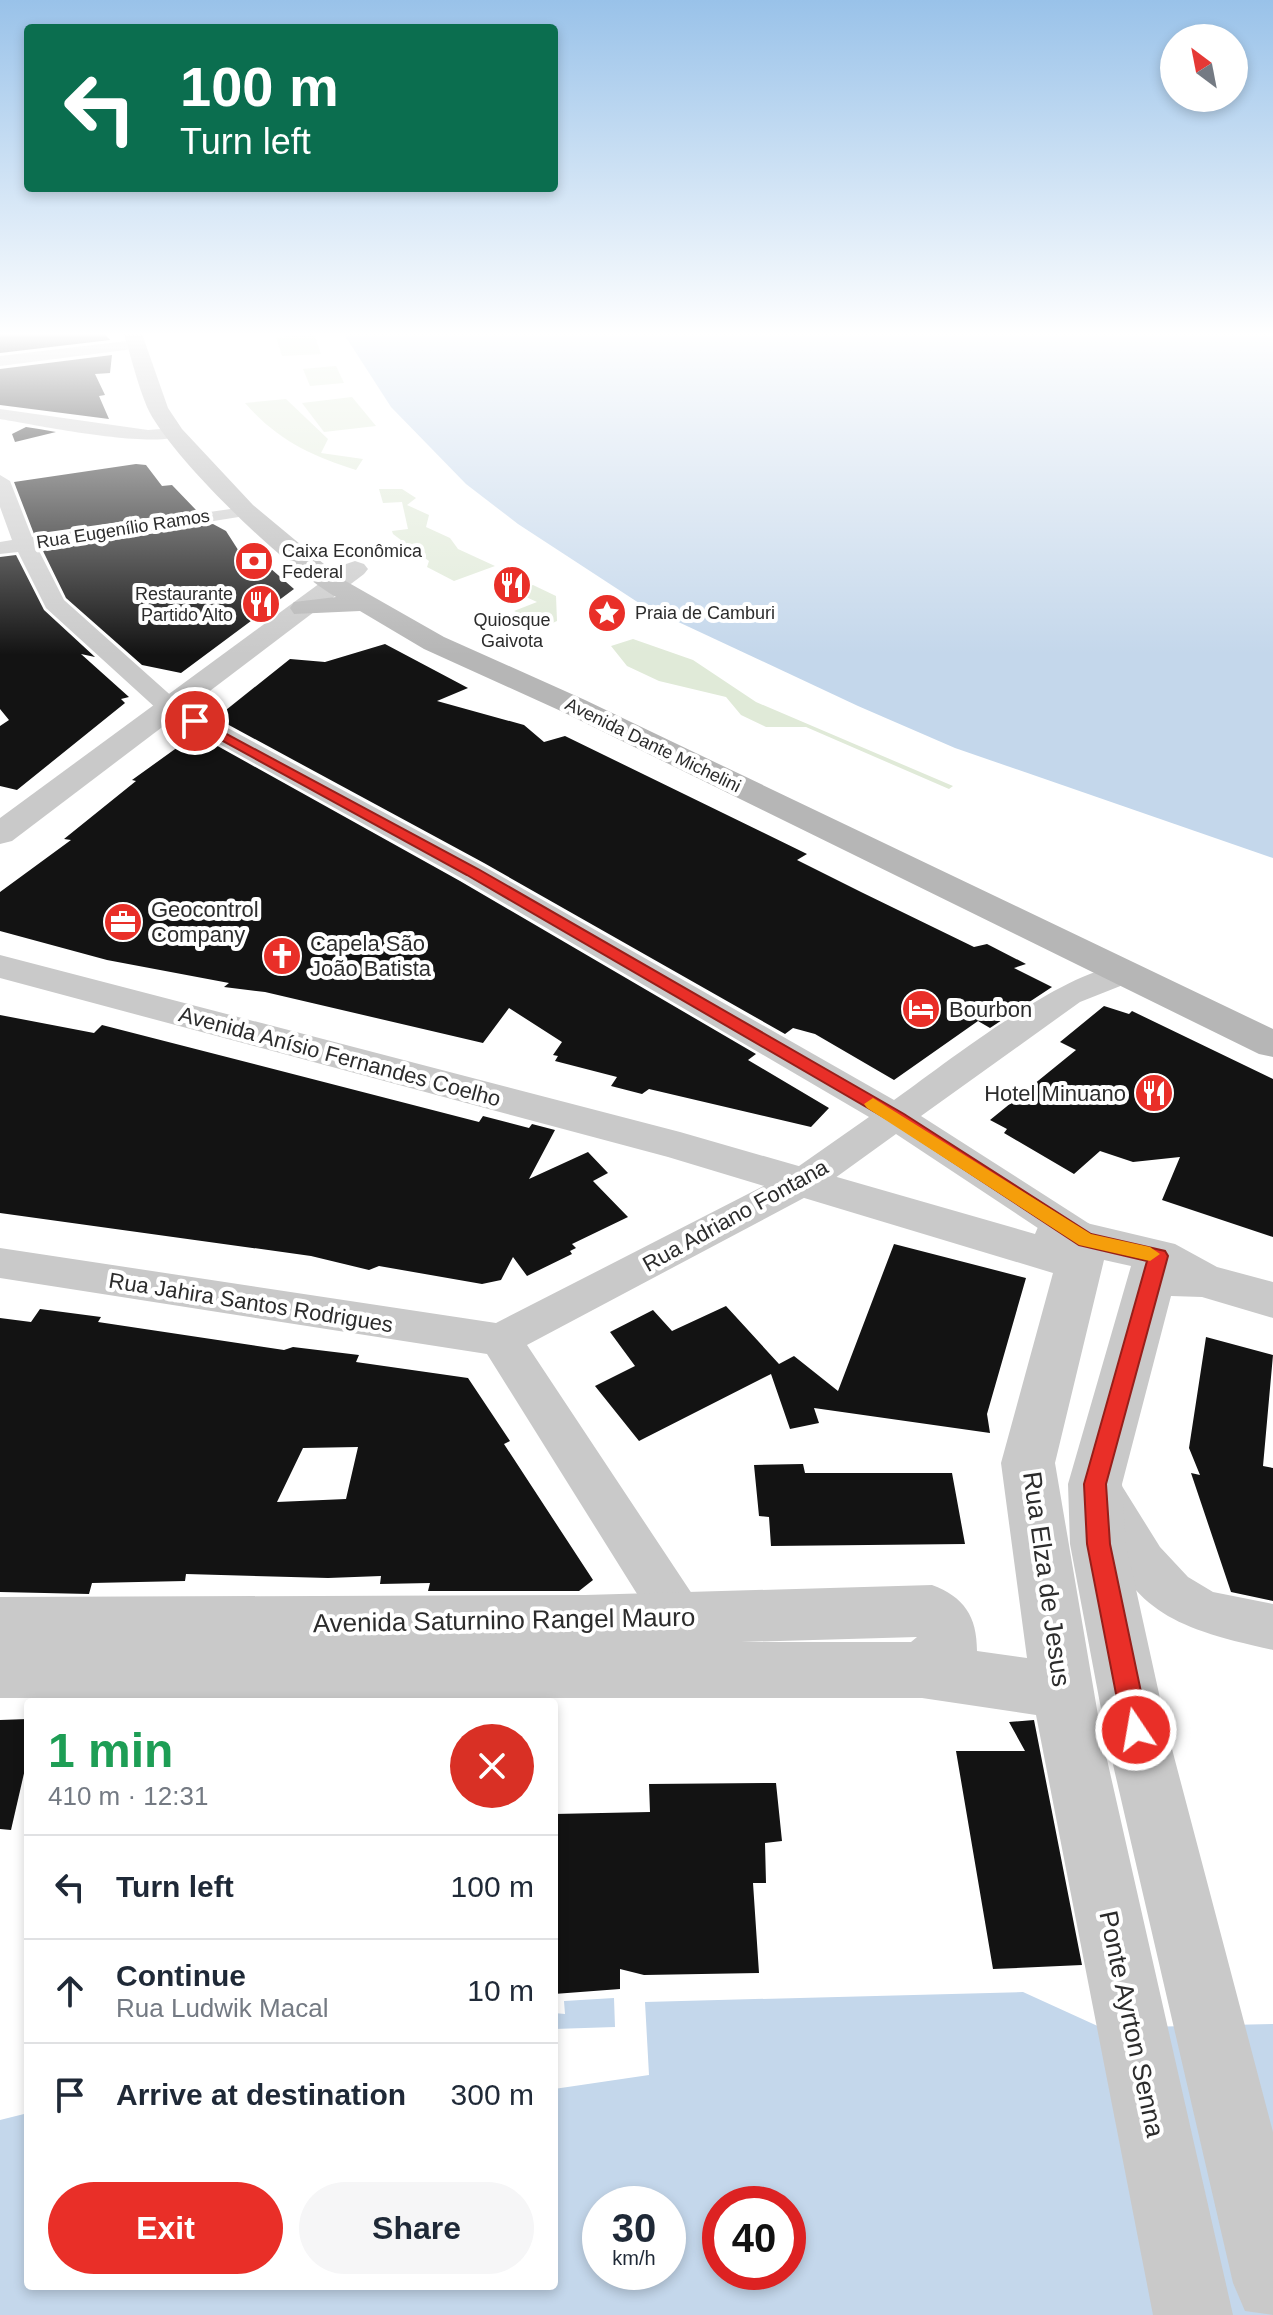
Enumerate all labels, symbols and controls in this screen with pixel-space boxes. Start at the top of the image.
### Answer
north arrow [1160,24,1248,112]
map controls [1160,24,1248,112]
text: 100 m [180,55,339,118]
icon: left [48,56,152,160]
text: Turn left [180,121,311,162]
street label: Rua Eugenílio Ramos [35,505,211,553]
bank icon: Caixa Econômica Federal [233,540,275,582]
place label: Caixa Econômica Federal [282,541,423,582]
restaurant icon: Quiosque Gaivota [491,564,533,606]
restaurant icon: Restaurante Partido Alto [240,583,282,625]
place label: Restaurante Partido Alto [135,584,233,625]
place icon: Praia de Camburi [586,592,628,634]
place label: Praia de Camburi [635,603,775,623]
place label: Quiosque Gaivota [473,610,551,651]
pin [161,687,229,755]
street label: Avenida Dante Michelini [562,694,744,796]
icon: arrive [173,699,217,743]
place label: Geocontrol Company [151,897,259,947]
office icon: Geocontrol Company [102,901,144,943]
place label: Capela São João Batista [310,931,432,981]
church icon: Capela São João Batista [261,935,303,977]
hotel icon: Bourbon [900,988,942,1030]
place label: Bourbon [949,997,1032,1022]
street label: Avenida Anísio Fernandes Coelho [176,1001,504,1112]
restaurant icon: Hotel Minuano [1133,1072,1175,1114]
place label: Hotel Minuano [984,1081,1126,1106]
street label: Rua Adriano Fontana [638,1154,833,1277]
street label: Rua Jahira Santos Rodrigues [107,1268,395,1337]
street label: Rua Elza de Jesus [1017,1470,1077,1688]
street label: Avenida Saturnino Rangel Mauro [312,1602,696,1638]
position arrow [1094,1688,1178,1772]
text: 1 min [48,1724,173,1777]
button: close [450,1724,534,1808]
text: 410 m · 12:31 [48,1781,208,1811]
icon: left [48,1865,92,1909]
text: Turn left [116,1870,234,1903]
text: 100 m [451,1870,534,1903]
street label: Ponte Ayrton Senna [1093,1908,1171,2141]
text: Continue [116,1959,246,1992]
icon: ahead [48,1969,92,2013]
text: 10 m [467,1974,534,2007]
text: Rua Ludwik Macal [116,1993,328,2023]
icon: arrive [48,2073,92,2117]
text: Arrive at destination [116,2078,406,2111]
text: 300 m [451,2078,534,2111]
button: Exit [48,2182,283,2274]
button: Share [299,2182,534,2274]
speed limit sign: 40 [702,2186,806,2290]
text: 30 [612,2206,656,2250]
text: km/h [612,2247,656,2269]

